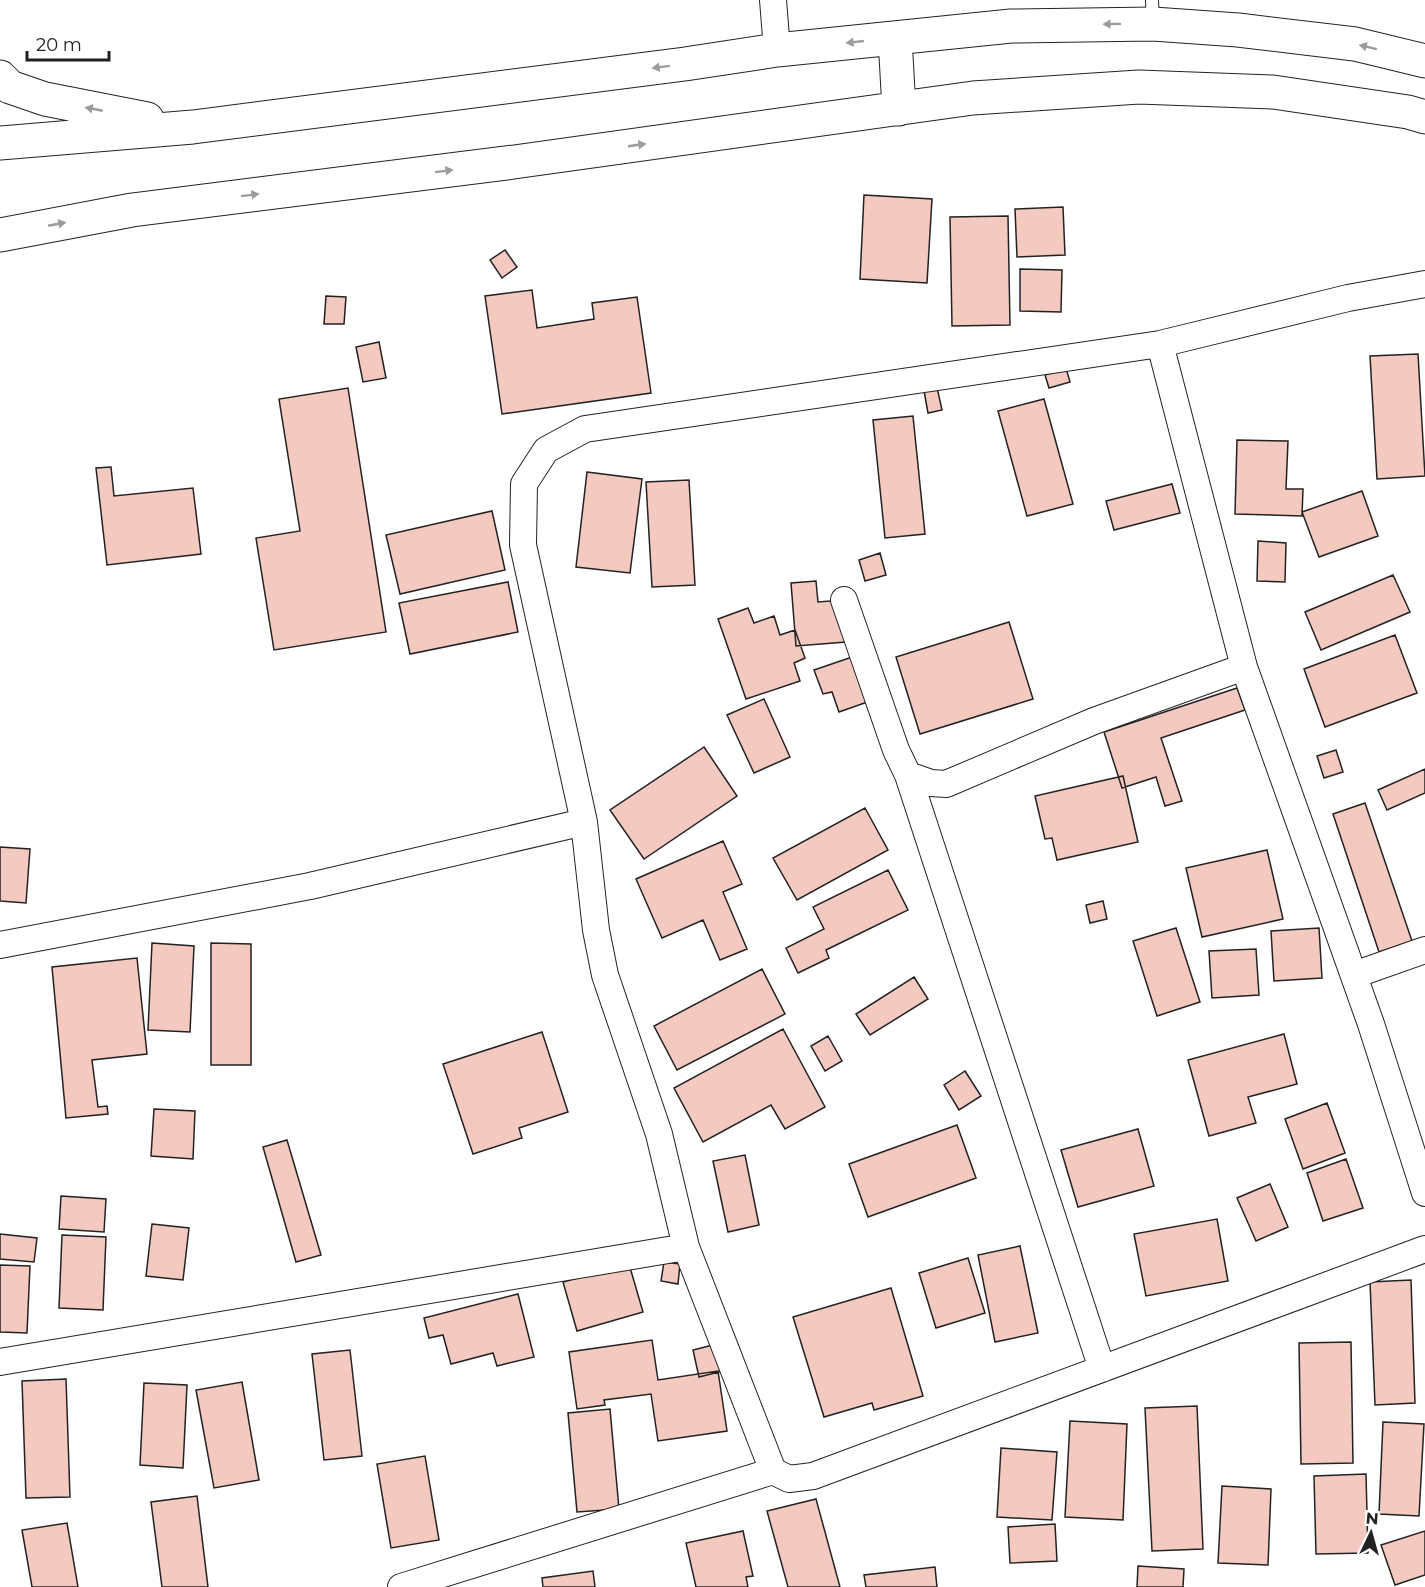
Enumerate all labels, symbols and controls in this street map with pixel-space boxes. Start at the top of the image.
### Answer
one-way arrow [1102,20,1121,29]
scale bar [27,24,110,62]
text: 20 m [36,34,82,56]
one-way arrow [845,37,864,47]
one-way arrow [1359,42,1377,52]
one-way arrow [652,63,671,72]
one-way arrow [84,104,103,113]
one-way arrow [628,140,647,150]
one-way arrow [434,166,453,175]
one-way arrow [241,190,260,200]
one-way arrow [48,219,67,228]
north arrow [1341,1503,1401,1563]
text: N [1365,1509,1380,1529]

